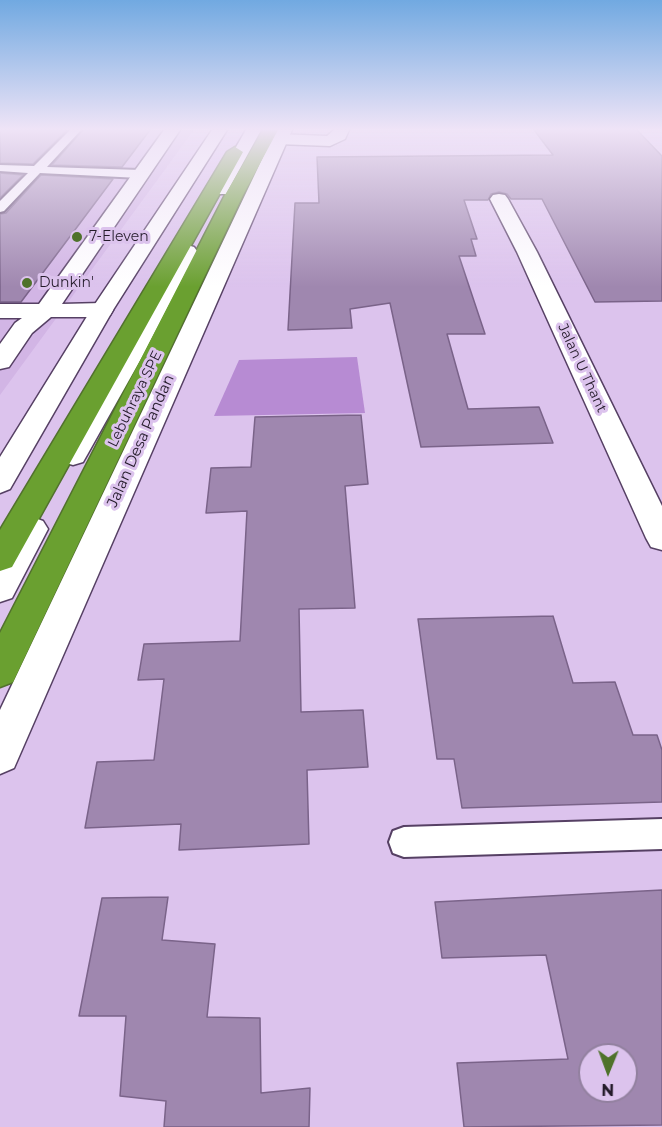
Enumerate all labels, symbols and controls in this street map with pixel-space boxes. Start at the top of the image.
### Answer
place label: 7-Eleven [89,229,149,245]
marker: 7-Eleven [70,230,84,244]
place label: Dunkin' [39,275,94,291]
marker: Dunkin' [20,276,34,290]
street label: Jalan U Thant [554,321,610,415]
street label: Lebuhraya SPE [104,348,166,450]
street label: Jalan Desa Pandan [104,372,178,510]
north arrow [578,1043,638,1103]
text: N [601,1080,614,1099]

